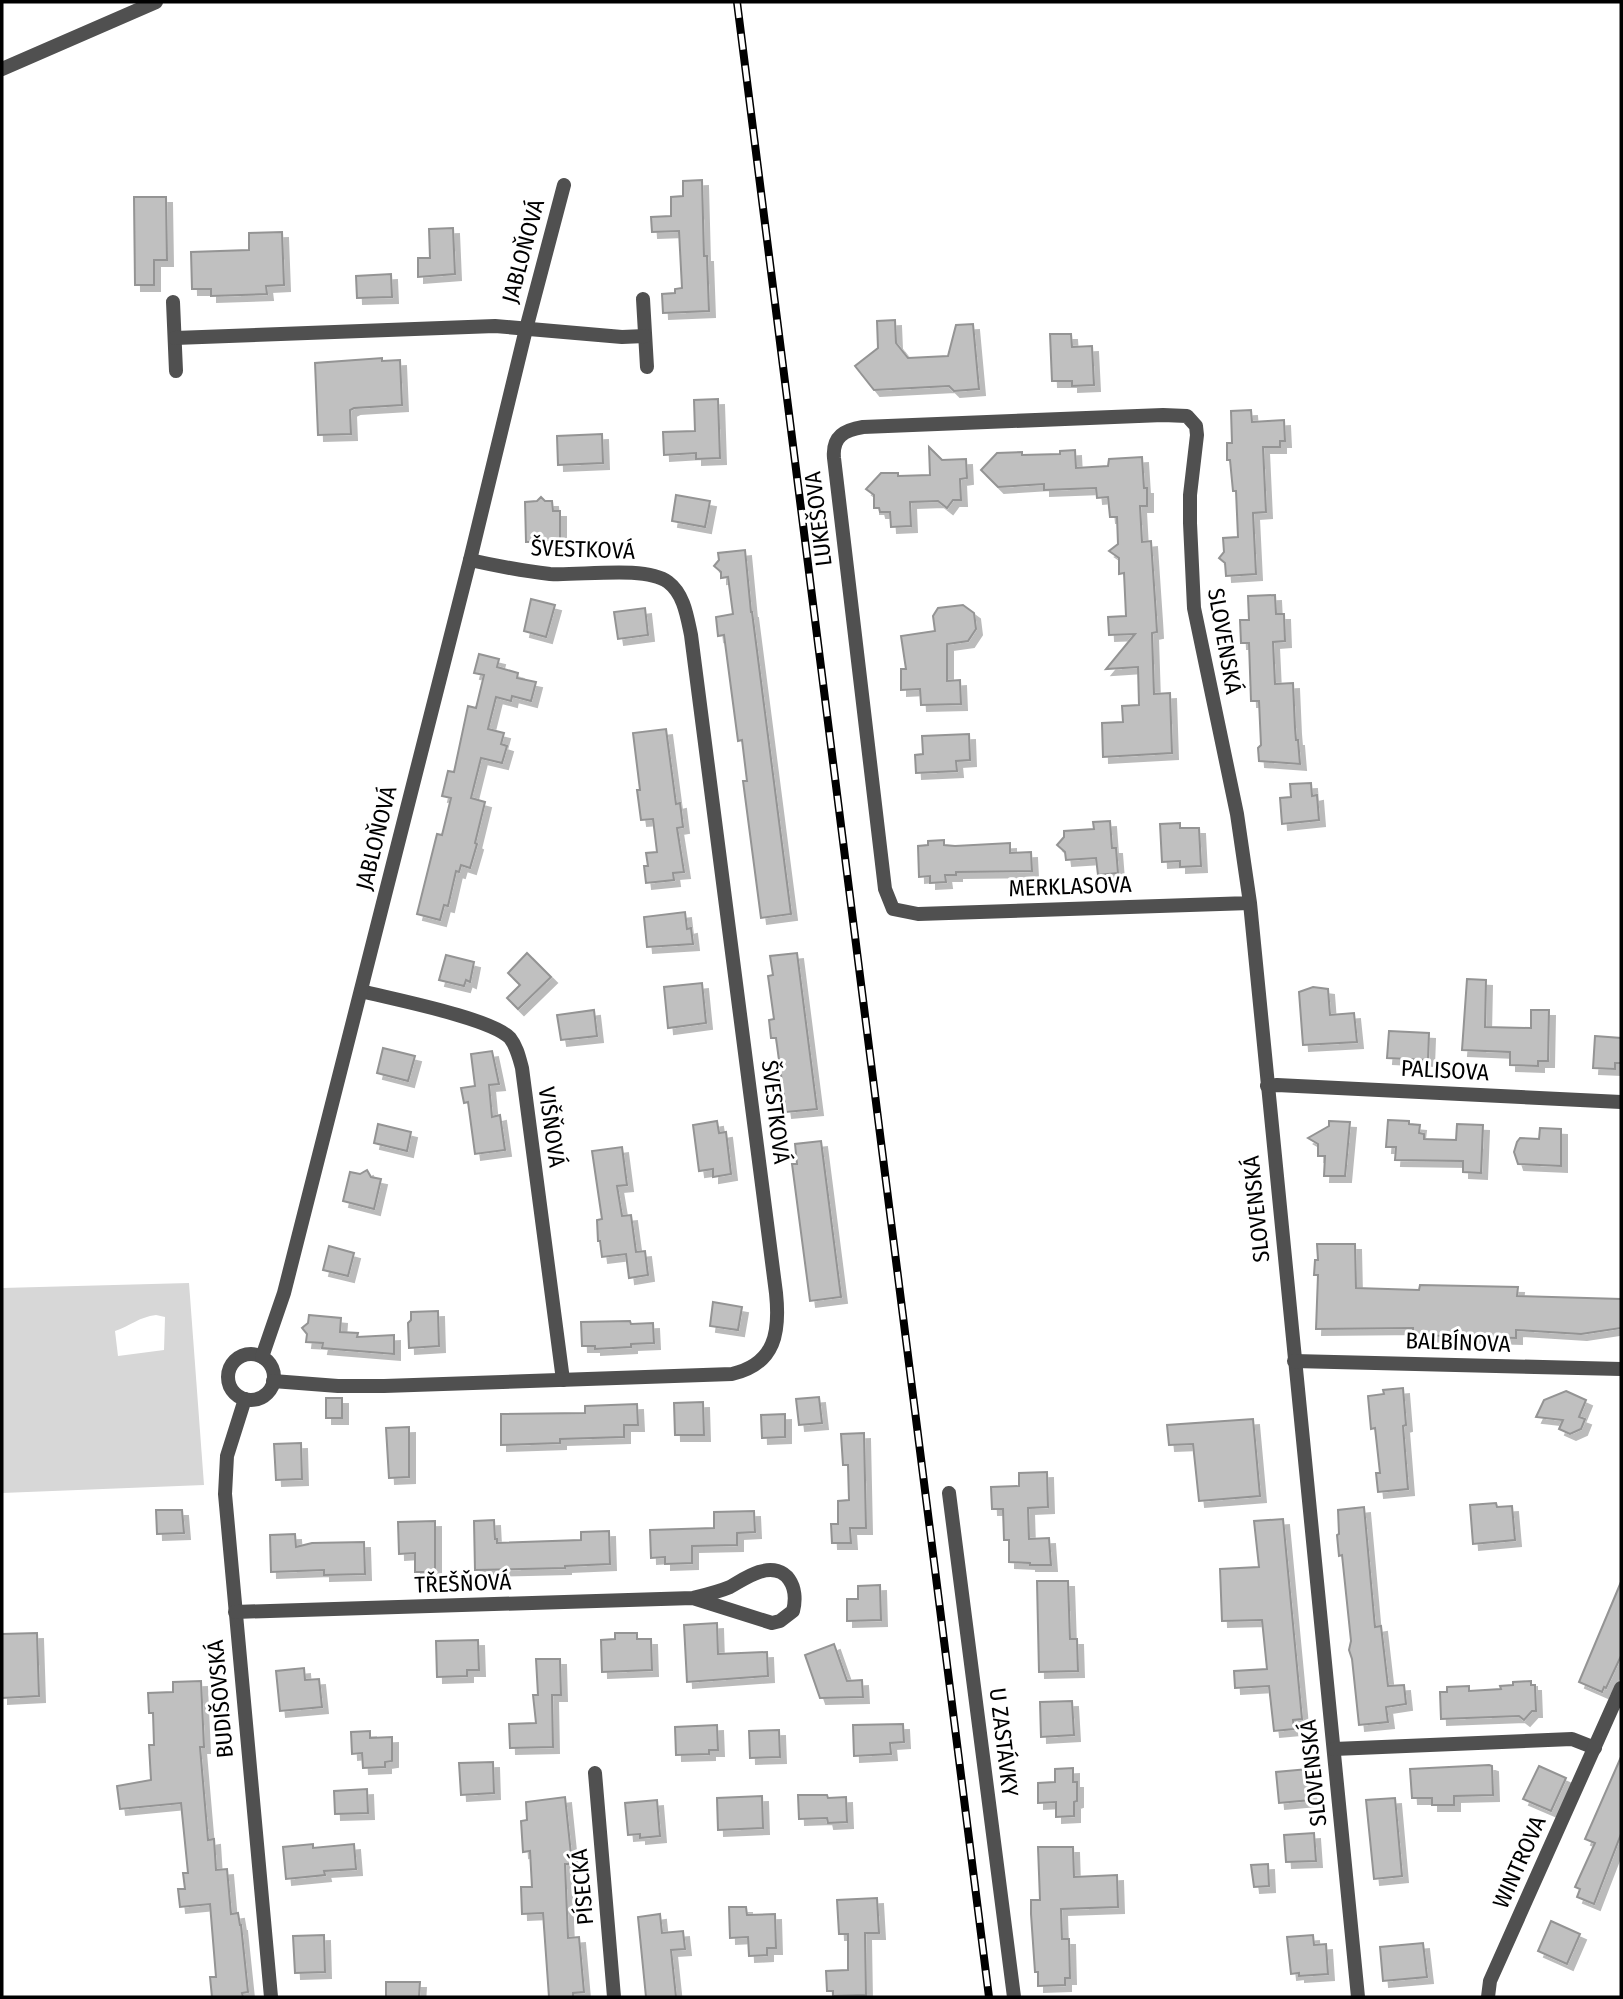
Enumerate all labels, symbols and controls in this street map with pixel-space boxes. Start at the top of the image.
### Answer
street label: JABLOŇOVÁ [495,196,550,306]
street label: LUKEŠOVA [797,470,838,568]
street label: ŠVESTKOVÁ [530,532,636,565]
street label: SLOVENSKÁ [1202,586,1249,696]
street label: JABLOŇOVÁ [349,783,402,893]
street label: MERKLASOVA [1008,870,1132,902]
street label: PALISOVA [1400,1054,1490,1086]
street label: ŠVESTKOVÁ [756,1058,797,1166]
street label: VIŠŇOVÁ [533,1085,572,1169]
street label: SLOVENSKÁ [1235,1154,1276,1264]
street label: BALBÍNOVA [1405,1325,1511,1358]
street label: TŘEŠŇOVÁ [414,1566,512,1599]
street label: BUDIŠOVSKÁ [200,1639,239,1759]
street label: U ZASTÁVKY [983,1686,1026,1799]
street label: SLOVENSKÁ [1292,1718,1333,1828]
street label: WINTROVA [1486,1812,1552,1912]
street label: PÍSECKÁ [564,1848,599,1926]

